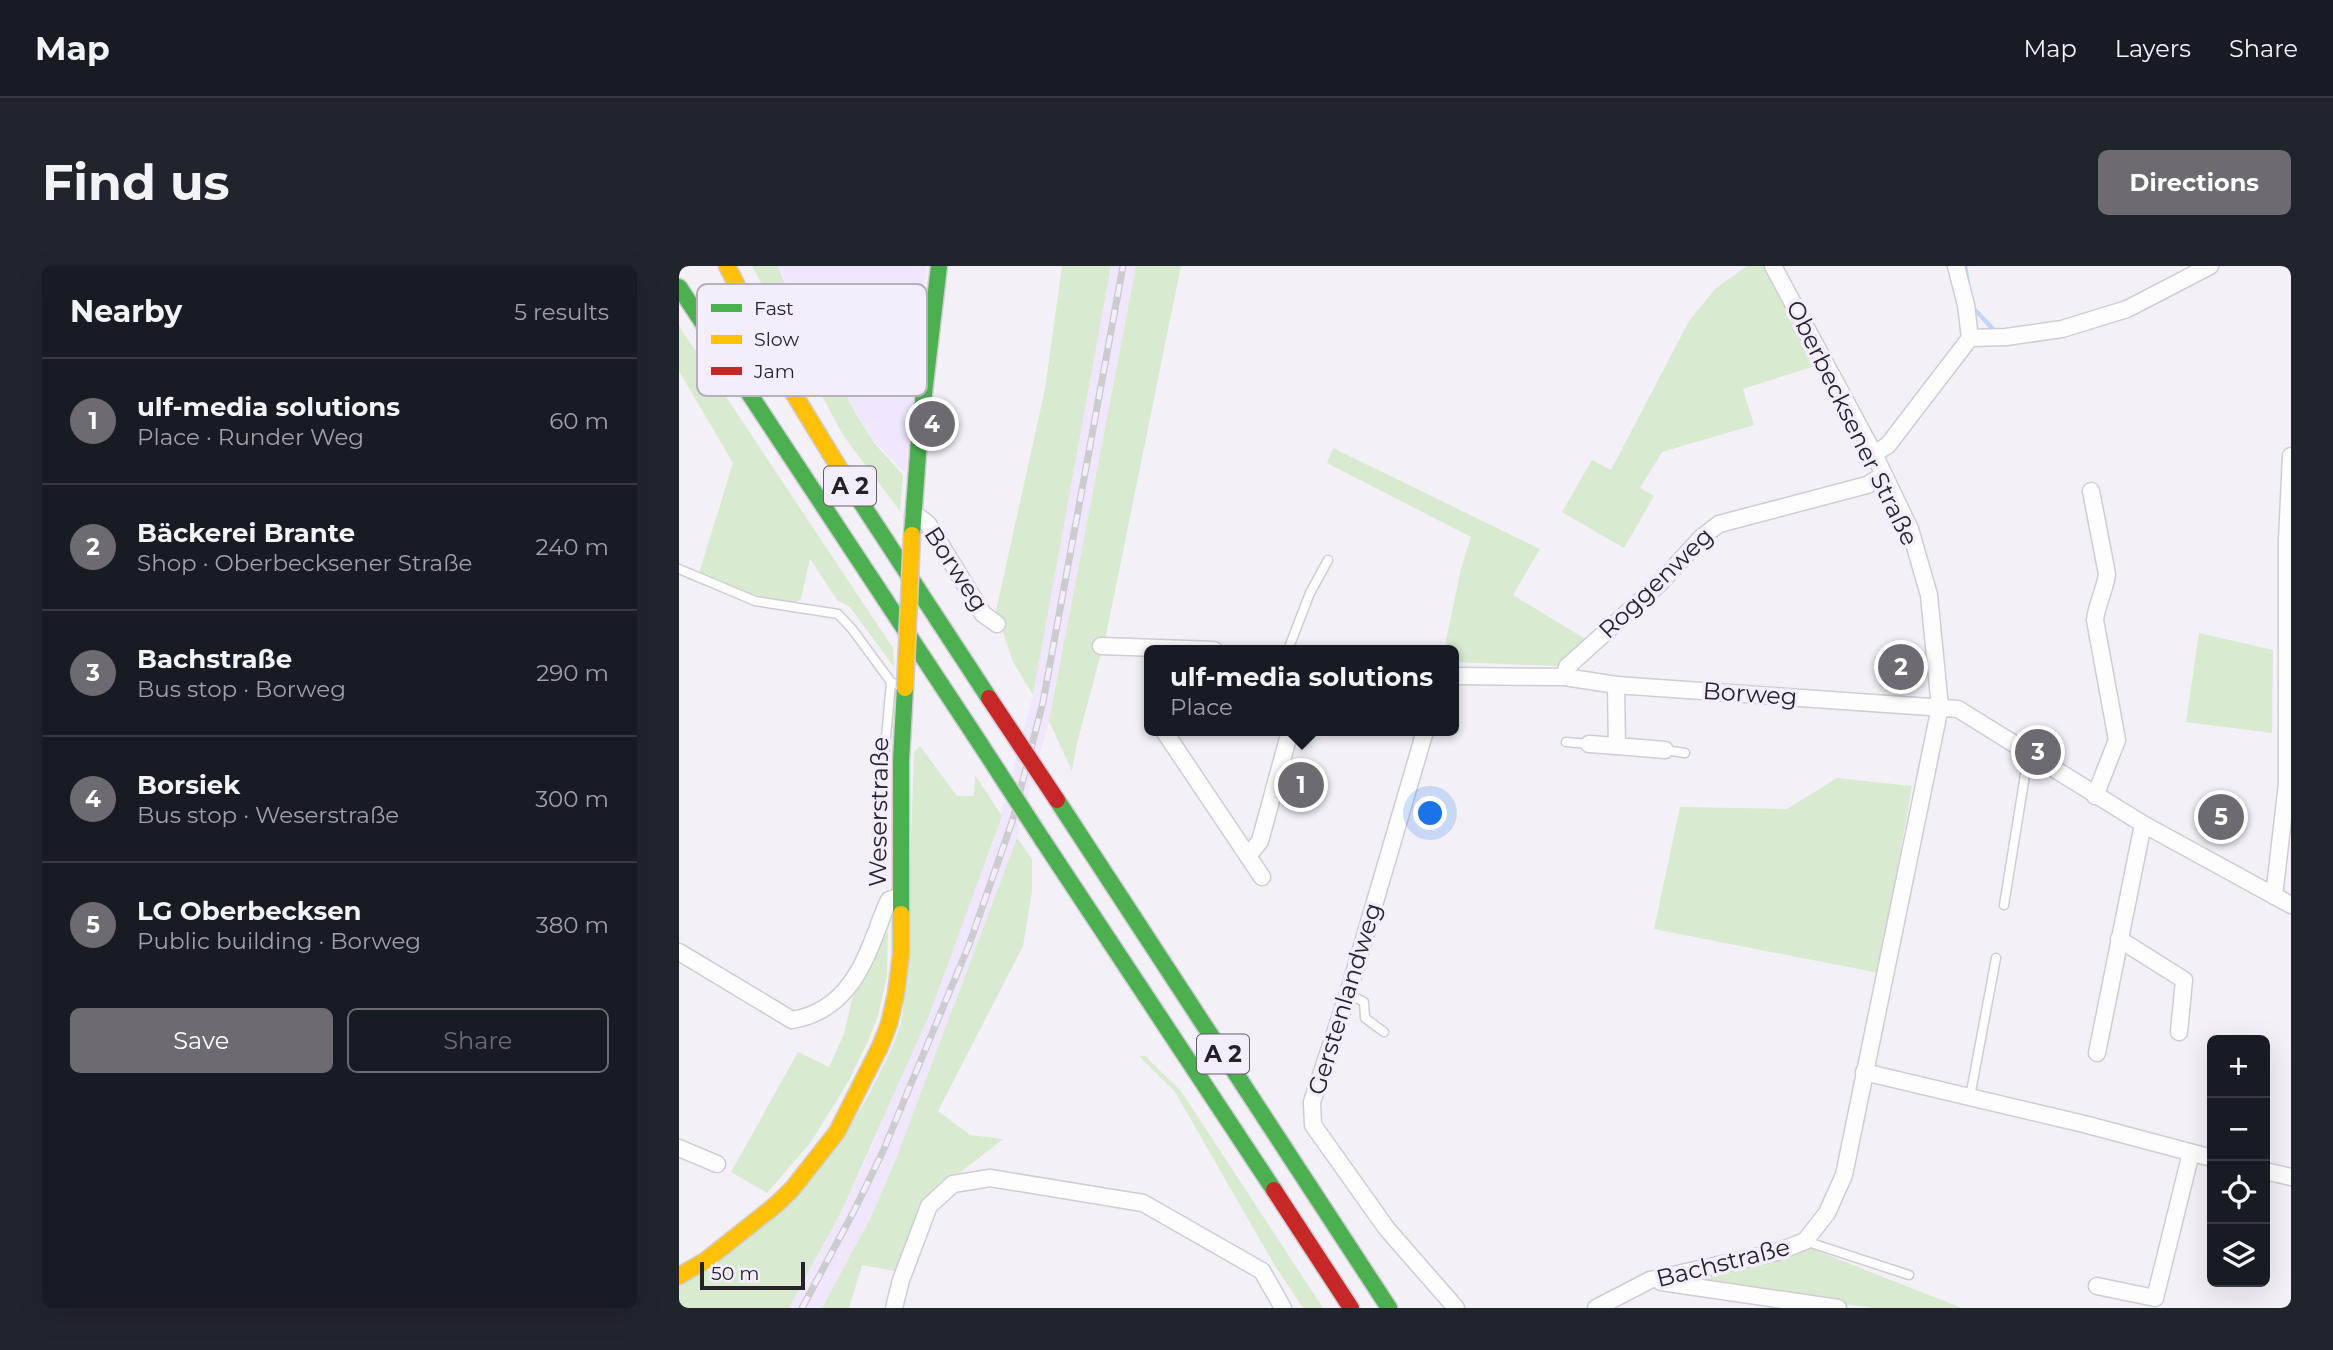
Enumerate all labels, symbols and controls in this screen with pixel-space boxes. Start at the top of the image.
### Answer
text: Map [35,28,110,68]
text: Map [2023,34,2077,63]
text: Layers [2115,34,2191,63]
text: Share [2229,34,2298,63]
button: Directions [2098,150,2291,215]
text: Find us [42,153,230,212]
legend [697,284,927,396]
text: Nearby [70,293,182,330]
street label: Oberbecksener Straße [1780,295,1924,550]
text: Fast [754,297,794,320]
text: 5 results [514,298,609,326]
text: Slow [754,328,799,351]
text: Jam [753,360,795,383]
text: ulf-media solutions [137,391,400,423]
pin: 4 [909,398,955,450]
text: 1 [88,407,98,435]
text: 60 m [549,407,609,435]
text: Place · Runder Weg [137,423,364,451]
road number: A 2 [824,466,876,506]
text: Bäckerei Brante [137,517,355,549]
street label: Borweg [918,521,994,616]
street label: Roggenweg [1593,521,1719,644]
text: 2 [86,533,100,561]
text: 240 m [536,533,609,561]
text: Shop · Oberbecksener Straße [137,549,472,577]
pin: 2 [1878,641,1924,693]
text: Bachstraße [137,643,292,675]
popup [1144,645,1459,736]
text: 3 [86,659,100,687]
text: 290 m [536,659,609,687]
text: ulf-media solutions [1170,661,1433,693]
text: Bus stop · Borweg [137,675,346,703]
street label: Borweg [1702,676,1798,711]
text: Place [1170,693,1233,721]
pin: 3 [2015,726,2061,778]
street label: Weserstraße [863,737,894,887]
pin: 1 [1278,759,1324,811]
text: Borsiek [137,769,240,801]
text: 4 [85,785,101,813]
text: 300 m [535,785,609,813]
pin: 5 [2198,791,2244,843]
your location [1413,796,1447,830]
text: Bus stop · Weserstraße [137,801,399,829]
text: LG Oberbecksen [137,895,362,927]
street label: Gerstenlandweg [1302,899,1387,1098]
text: 5 [86,911,100,939]
text: 380 m [536,911,609,939]
text: Public building · Borweg [137,927,421,955]
button: Save [70,1008,333,1073]
button: Share [347,1008,609,1073]
road number: A 2 [1197,1034,1249,1074]
map controls [2207,1035,2270,1287]
button: + [2207,1035,2270,1098]
button: − [2207,1098,2270,1161]
button: locate [2207,1161,2270,1224]
button: layers [2207,1224,2270,1287]
street label: Bachstraße [1653,1232,1793,1293]
scale bar [700,1259,805,1291]
text: 50 m [711,1262,759,1285]

